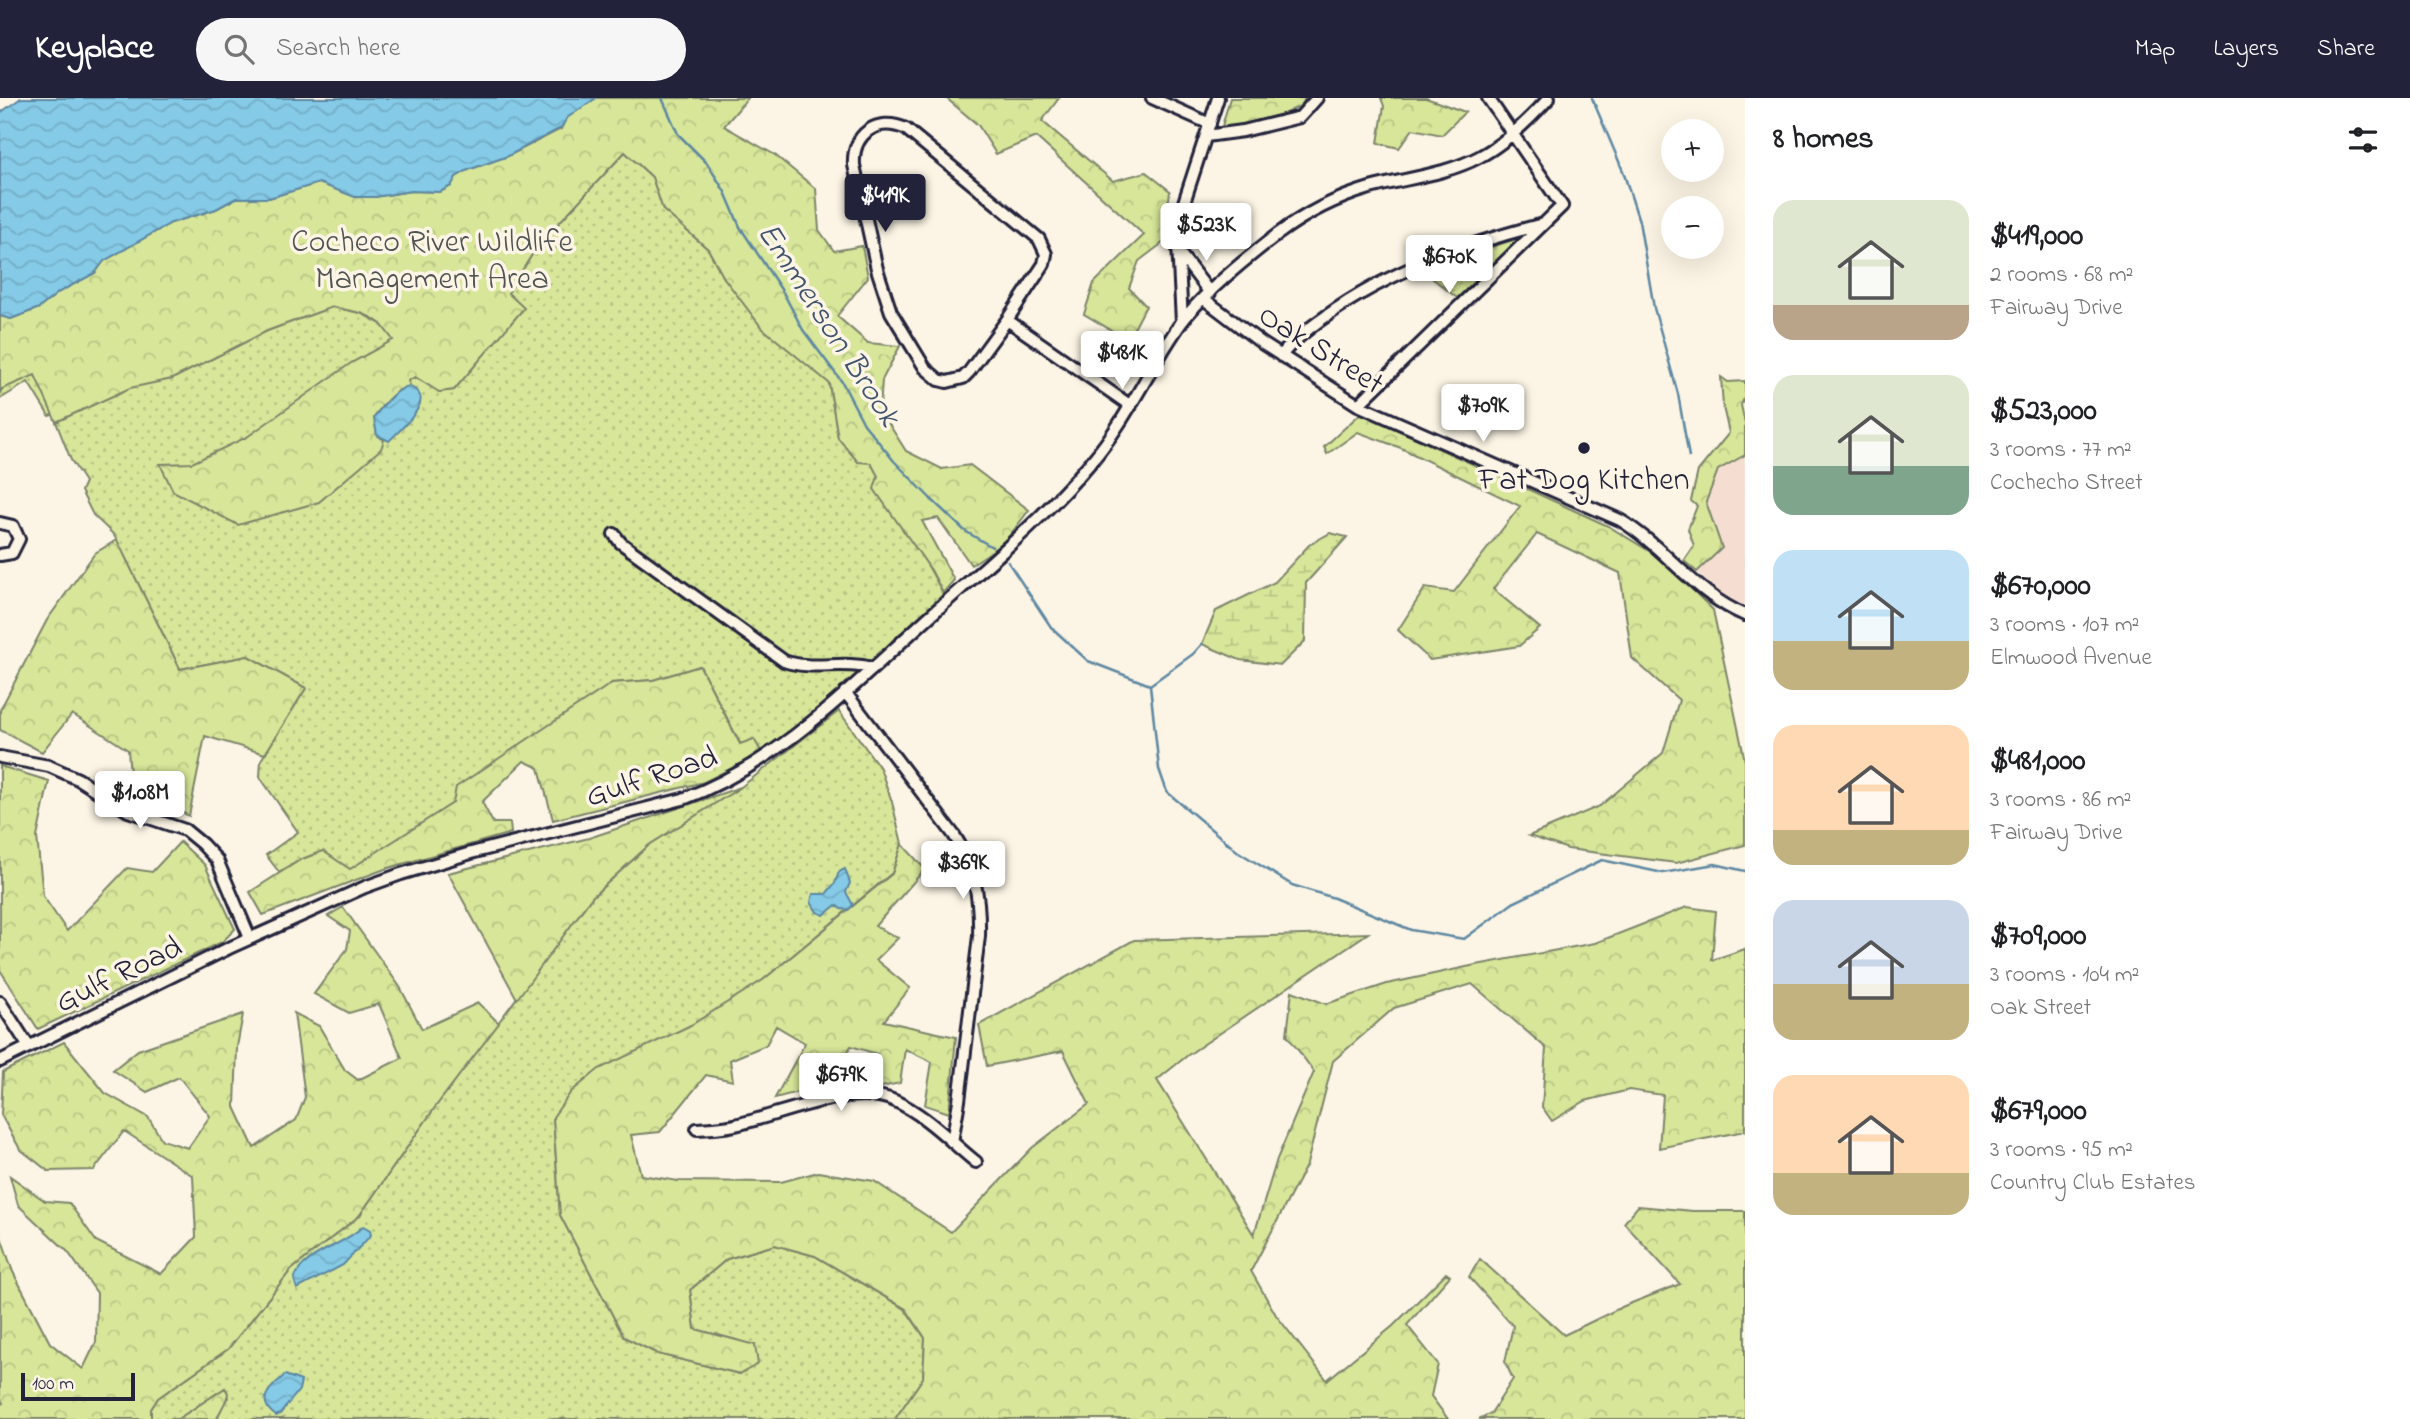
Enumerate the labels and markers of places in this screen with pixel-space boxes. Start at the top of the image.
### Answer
pin: $419K [836,174,934,234]
pin: $523K [1157,204,1255,263]
pin: $670K [1400,236,1498,295]
pin: $481K [1073,331,1171,391]
pin: $709K [1434,384,1532,444]
marker: Fat Dog Kitchen [1576,440,1592,456]
place label: Fat Dog Kitchen [1478,458,1689,505]
pin: $1.08M [83,772,197,831]
pin: $369K [914,842,1012,901]
pin: $679K [792,1054,890,1113]

